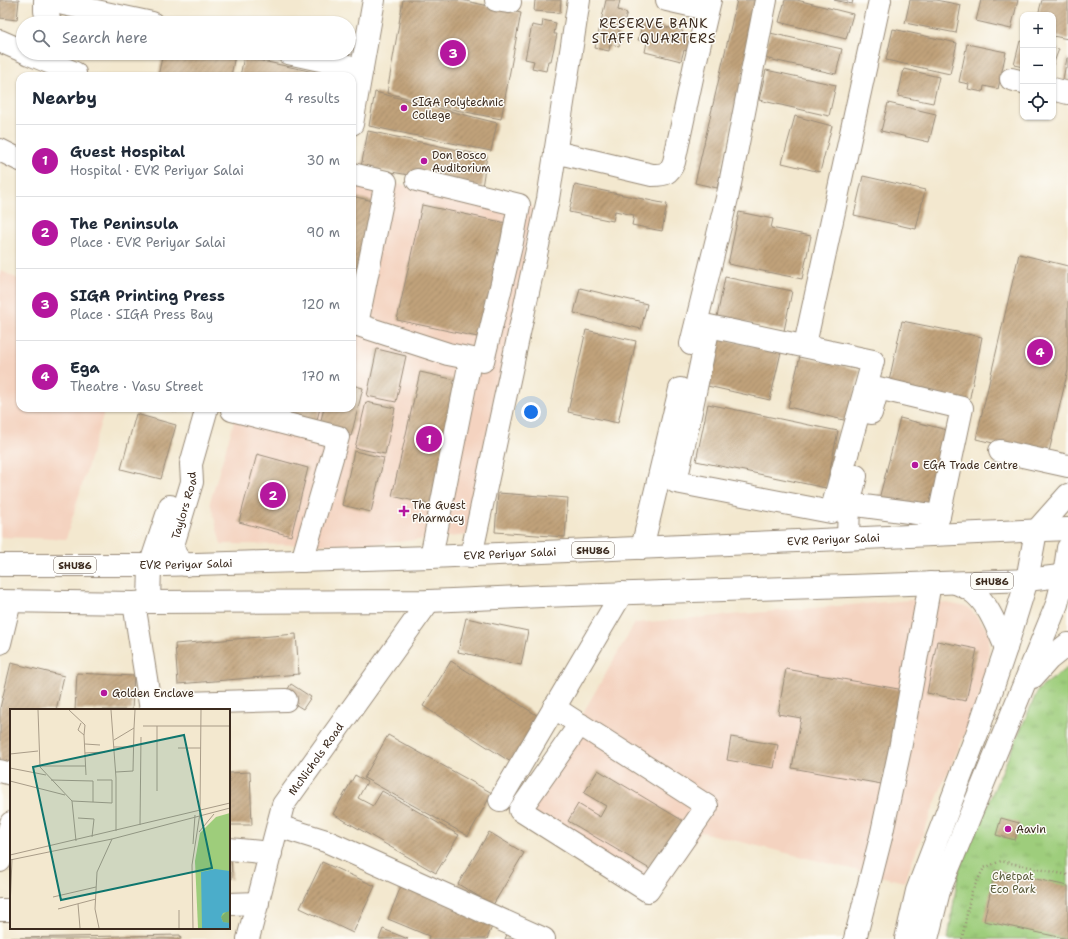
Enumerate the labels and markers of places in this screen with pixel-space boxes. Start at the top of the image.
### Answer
pin: 3 [440,38,466,68]
place label: SIGA Polytechnic College [412,95,504,123]
marker: SIGA Polytechnic College [399,103,409,113]
place label: Don Bosco Auditorium [432,148,491,176]
marker: Don Bosco Auditorium [419,156,429,166]
pin: 4 [1027,337,1053,367]
pin: 1 [416,424,442,454]
place label: EGA Trade Centre [923,458,1018,473]
marker: EGA Trade Centre [910,460,920,470]
pin: 2 [260,480,286,510]
place label: The Guest Pharmacy [412,498,466,526]
marker: The Guest Pharmacy [399,506,409,516]
place label: Golden Enclave [112,686,194,701]
marker: Golden Enclave [99,688,109,698]
place label: Aavin [1016,822,1046,837]
marker: Aavin [1003,824,1013,834]

